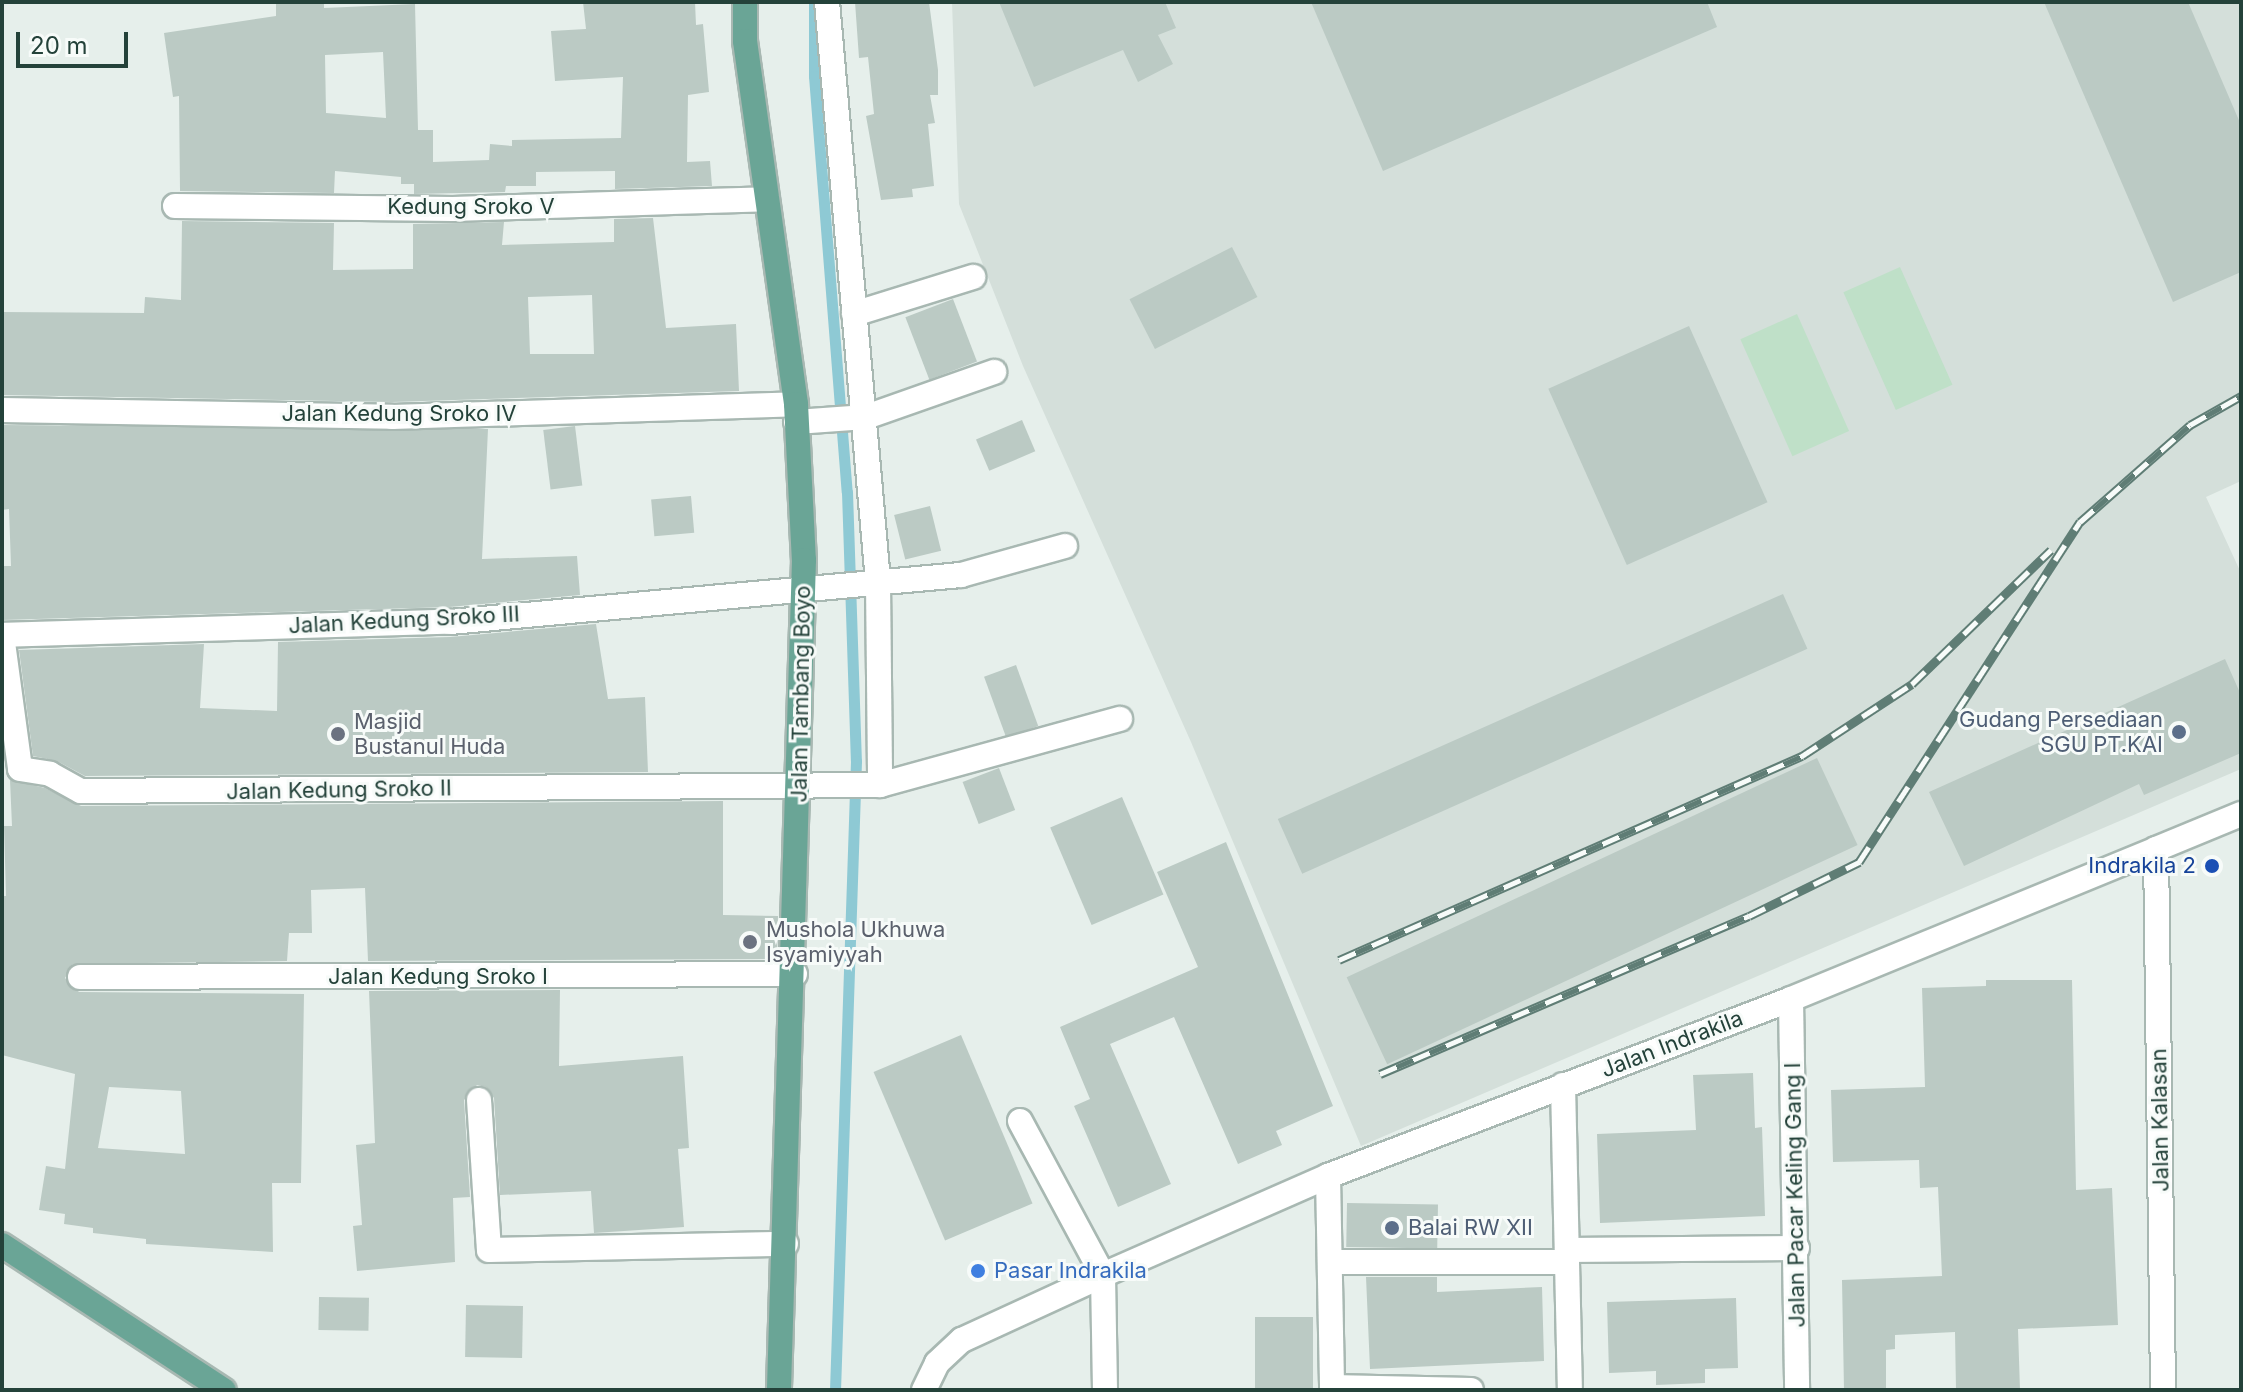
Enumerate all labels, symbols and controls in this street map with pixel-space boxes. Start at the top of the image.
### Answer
scale bar [20,16,132,66]
text: 20 m [30,31,88,60]
street label: Kedung Sroko V [387,194,555,220]
street label: Jalan Kedung Sroko IV [282,401,516,427]
street label: Jalan Tambang Boyo [786,585,816,803]
street label: Jalan Kedung Sroko III [288,601,520,639]
place label: Gudang Persediaan SGU PT.KAI [1959,706,2163,758]
place label: Masjid Bustanul Huda [354,708,505,760]
marker: Gudang Persediaan SGU PT.KAI [2170,723,2188,741]
marker: Masjid Bustanul Huda [329,725,347,743]
street label: Jalan Kedung Sroko II [226,775,452,805]
place label: Indrakila 2 [2088,853,2196,879]
marker: Indrakila 2 [2203,857,2221,875]
place label: Mushola Ukhuwa Isyamiyyah [766,916,945,968]
marker: Mushola Ukhuwa Isyamiyyah [741,933,759,951]
street label: Jalan Kedung Sroko I [328,964,548,990]
street label: Jalan Indrakila [1597,1005,1747,1083]
street label: Jalan Kalasan [2146,1048,2174,1192]
street label: Jalan Pacar Keling Gang I [1779,1062,1811,1328]
place label: Balai RW XII [1408,1215,1533,1241]
marker: Balai RW XII [1383,1219,1401,1237]
place label: Pasar Indrakila [994,1258,1147,1284]
marker: Pasar Indrakila [969,1262,987,1280]

